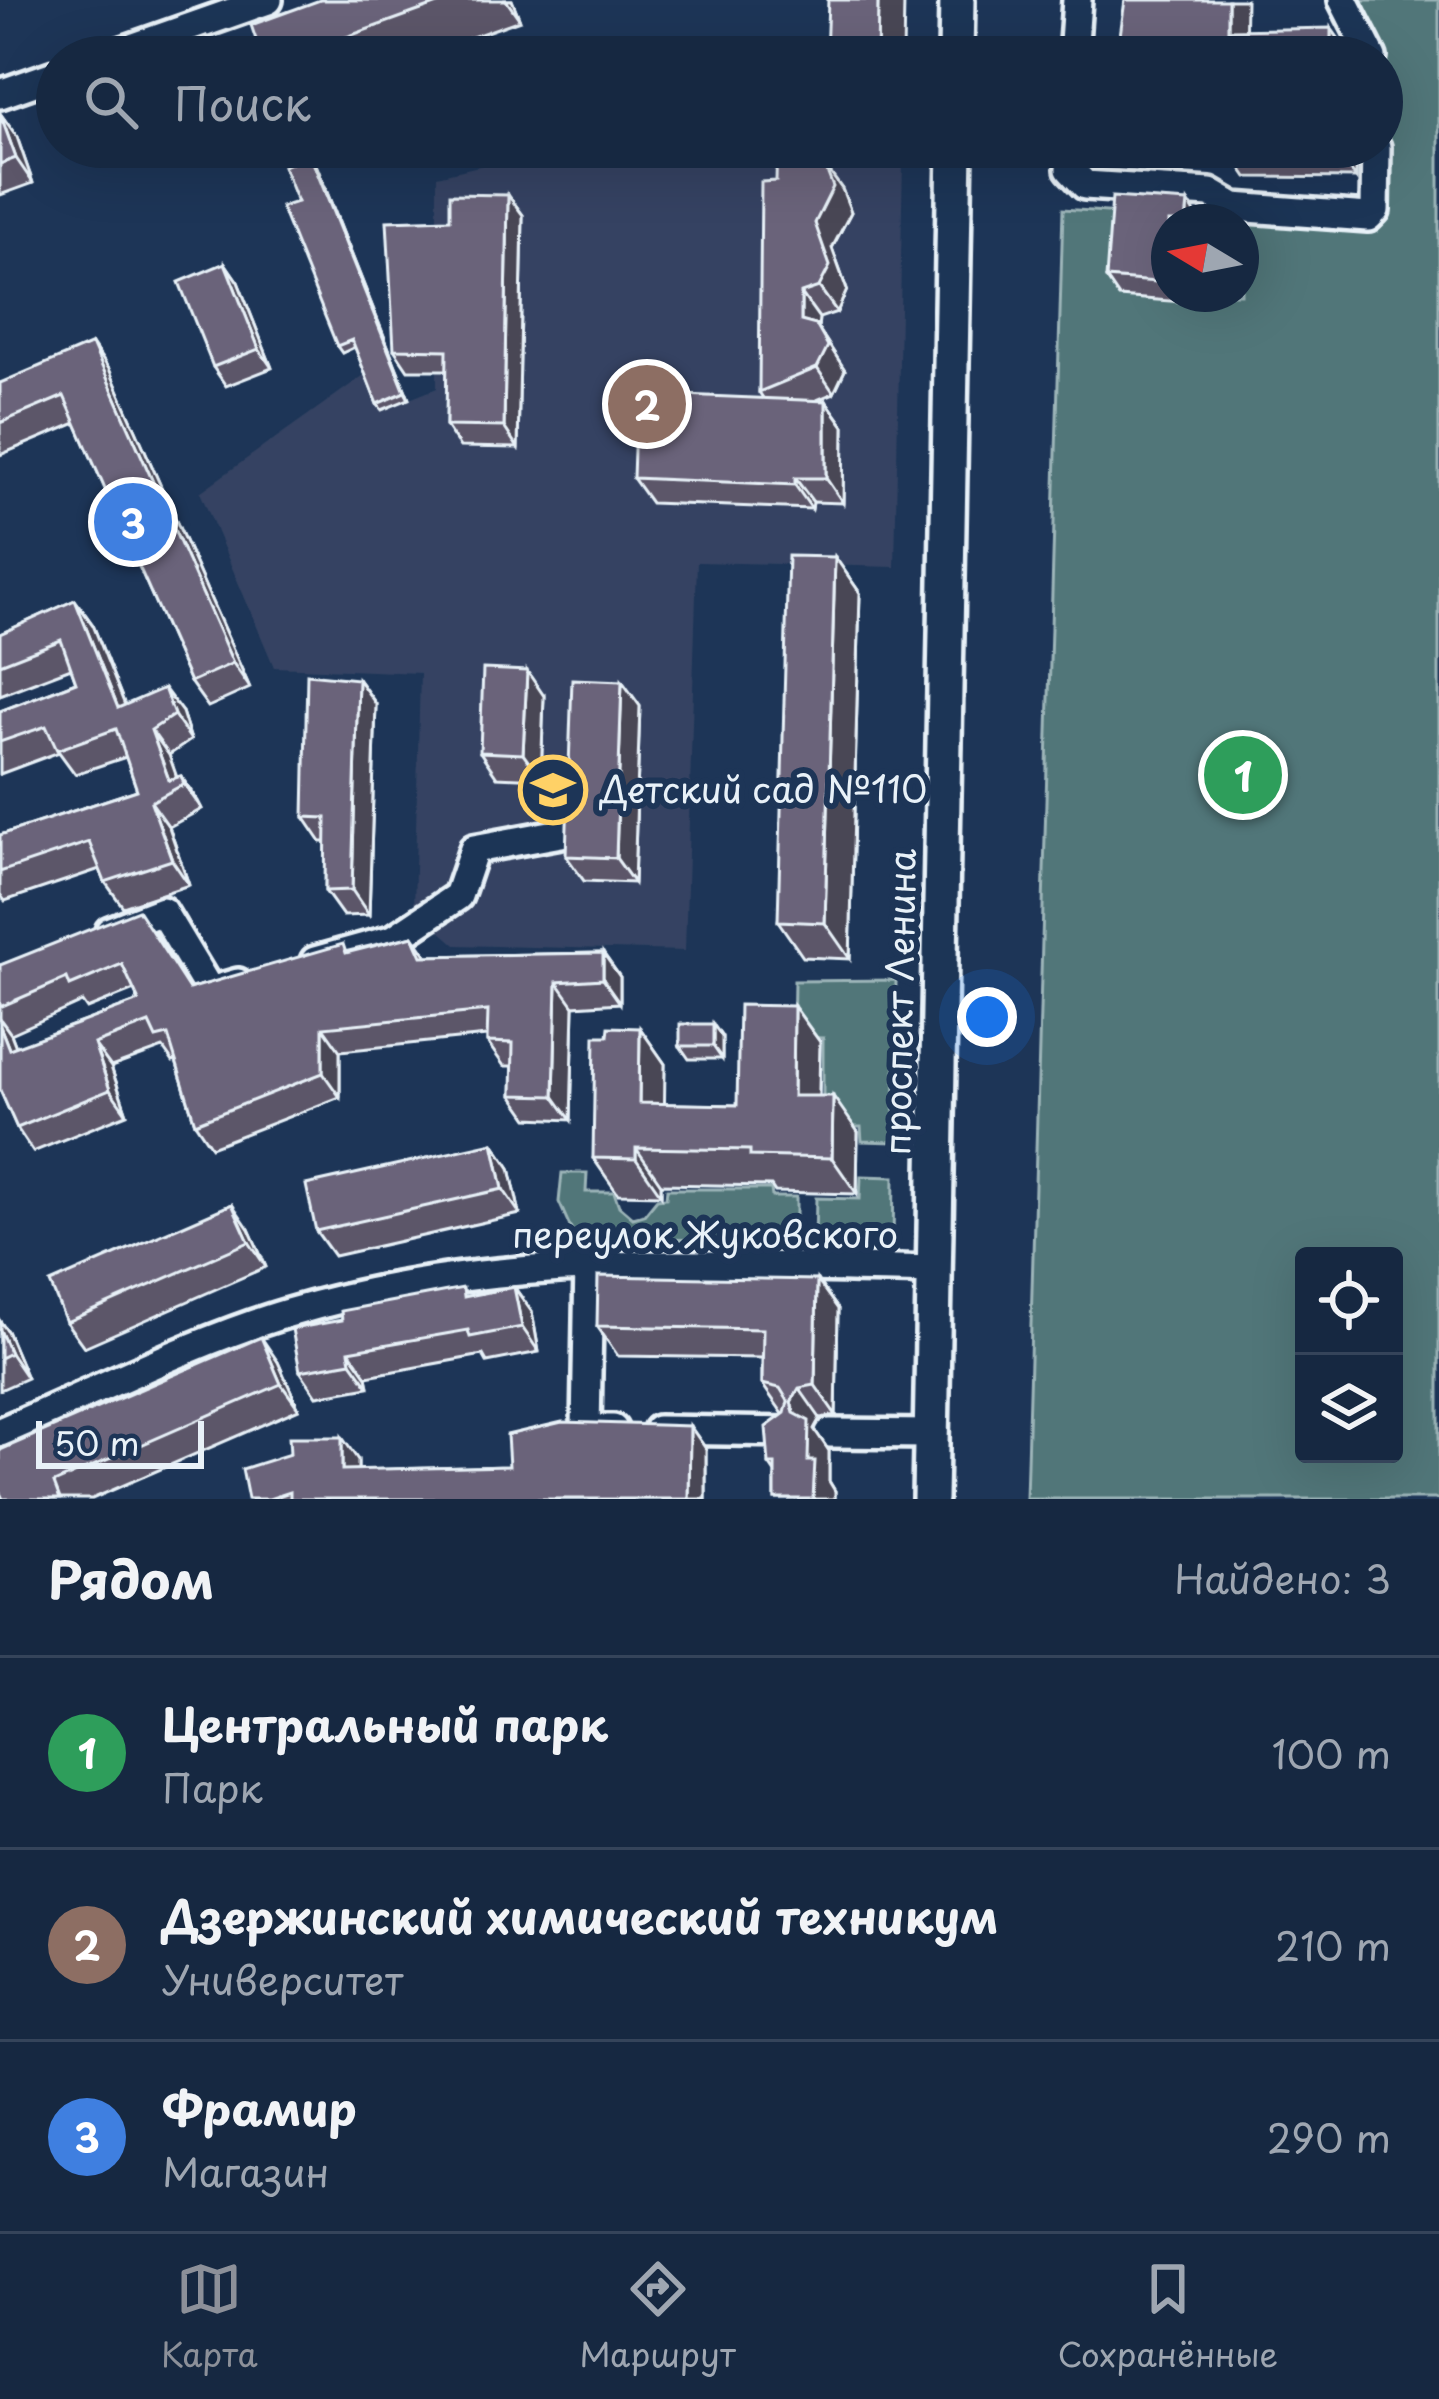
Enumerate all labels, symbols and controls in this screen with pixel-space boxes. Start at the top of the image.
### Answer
search box [36,36,1403,168]
text: Поиск [174,68,311,136]
icon: search [78,69,144,135]
north arrow [1151,204,1259,312]
pin: 2 [608,359,686,449]
pin: 3 [94,477,172,567]
pin: 1 [1204,730,1282,820]
school or university icon: Детский сад №110 [518,755,588,825]
place label: Детский сад №110 [599,761,927,815]
street label: проспект Ленина [868,848,928,1156]
your location [957,987,1017,1047]
street label: переулок Жуковского [512,1206,898,1260]
map controls [1295,1247,1403,1463]
button: locate [1295,1247,1403,1355]
button: layers [1295,1355,1403,1463]
scale bar [36,1415,204,1468]
text: 50 m [54,1417,140,1467]
text: Рядом [48,1539,214,1616]
text: Найдено: 3 [1174,1548,1391,1607]
text: Центральный парк [162,1689,608,1757]
text: 1 [78,1723,96,1782]
text: 100 m [1272,1723,1391,1782]
text: Парк [162,1757,263,1816]
text: Дзержинский химический техникум [162,1881,998,1949]
text: 2 [73,1915,101,1974]
text: 210 m [1275,1915,1391,1974]
text: Университет [162,1949,403,2008]
text: Фрамир [162,2073,357,2141]
text: 3 [74,2107,100,2166]
text: 290 m [1267,2107,1391,2166]
text: Магазин [162,2141,329,2200]
tab: Карта [161,2256,258,2378]
tab: Маршрут [580,2256,736,2378]
tab: Сохранённые [1057,2256,1278,2378]

